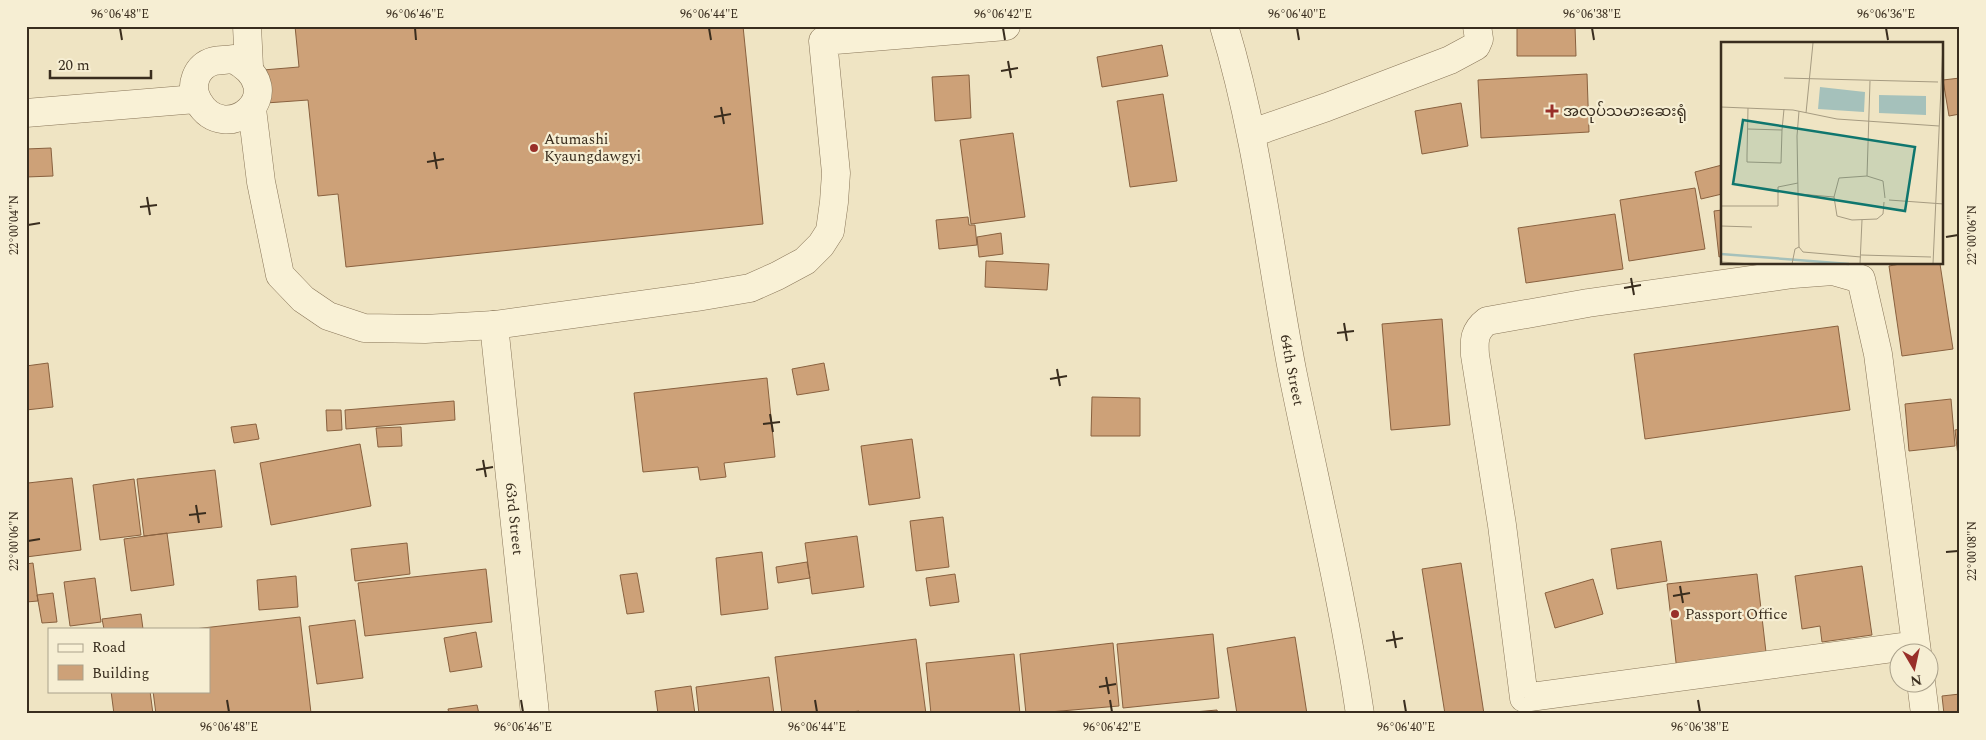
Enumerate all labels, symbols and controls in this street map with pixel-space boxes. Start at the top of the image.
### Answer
text: 96°06'48"E [91,5,149,24]
text: 96°06'46"E [386,5,444,24]
text: 96°06'44"E [680,5,738,24]
text: 96°06'42"E [974,5,1032,24]
text: 96°06'40"E [1268,5,1326,24]
text: 96°06'38"E [1563,5,1621,24]
text: 96°06'36"E [1857,5,1915,24]
inset map [1721,42,1944,265]
scale bar [50,48,151,80]
text: 20 m [58,54,90,77]
place label: အလုပ်သမားဆေးရုံ [1563,100,1687,123]
marker: အလုပ်သမားဆေးရုံ [1545,104,1559,118]
place label: Atumashi Kyaungdawgyi [544,128,641,168]
marker: Atumashi Kyaungdawgyi [528,142,540,154]
text: 22°00'04"N [5,195,24,255]
text: 22°00'06"N [1963,205,1982,265]
street label: 64th Street [1274,333,1311,408]
street label: 63rd Street [499,482,530,556]
text: 22°00'06"N [5,511,24,571]
text: 22°00'08"N [1963,521,1982,581]
place label: Passport Office [1685,603,1788,626]
marker: Passport Office [1669,608,1681,620]
legend [48,628,210,692]
text: Road [92,636,126,659]
north arrow [1888,642,1938,692]
text: Building [92,662,149,685]
text: N [1909,669,1923,692]
text: 96°06'48"E [200,718,258,737]
text: 96°06'46"E [494,718,552,737]
text: 96°06'44"E [788,718,846,737]
text: 96°06'42"E [1083,718,1141,737]
text: 96°06'40"E [1377,718,1435,737]
text: 96°06'38"E [1671,718,1729,737]

